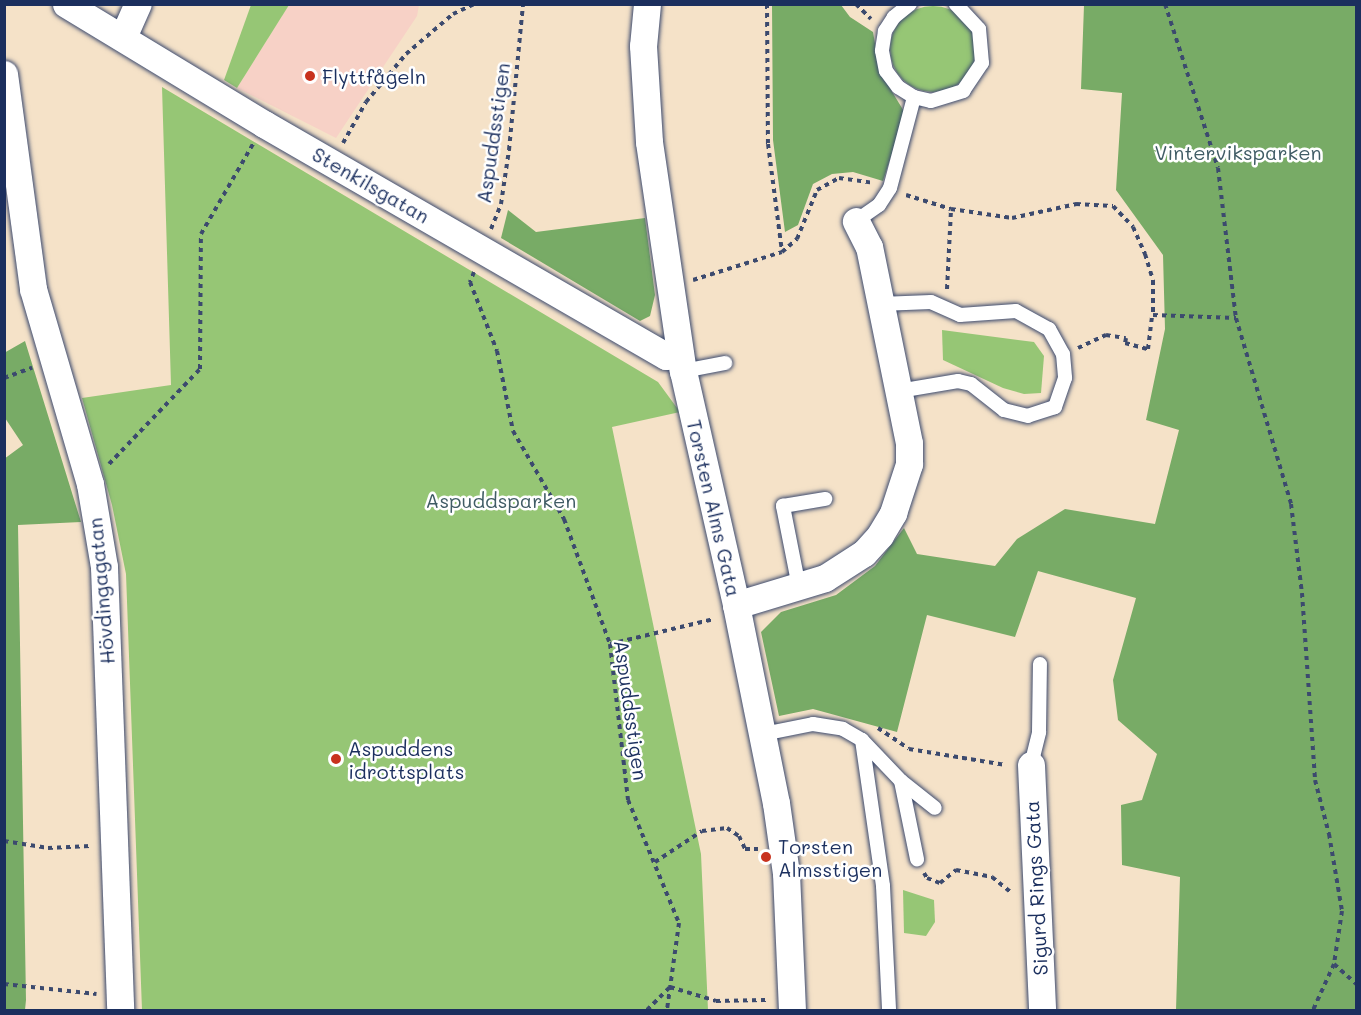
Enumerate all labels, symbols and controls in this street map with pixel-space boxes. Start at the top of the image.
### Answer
street label: Aspuddsstigen [471,61,515,205]
place label: Flyttfågeln [322,64,426,88]
marker: Flyttfågeln [303,69,317,83]
park label: Vinterviksparken [1154,140,1322,164]
street label: Stenkilsgatan [308,142,434,228]
street label: Torsten Alms Gata [682,417,746,599]
park label: Aspuddsparken [426,488,576,512]
street label: Hövdingagatan [83,517,119,665]
street label: Aspuddsstigen [609,638,653,782]
place label: Aspuddens idrottsplats [348,736,464,783]
marker: Aspuddens idrottsplats [329,752,343,766]
street label: Sigurd Rings Gata [1019,800,1053,976]
place label: Torsten Almsstigen [778,834,882,881]
marker: Torsten Almsstigen [759,850,773,864]

